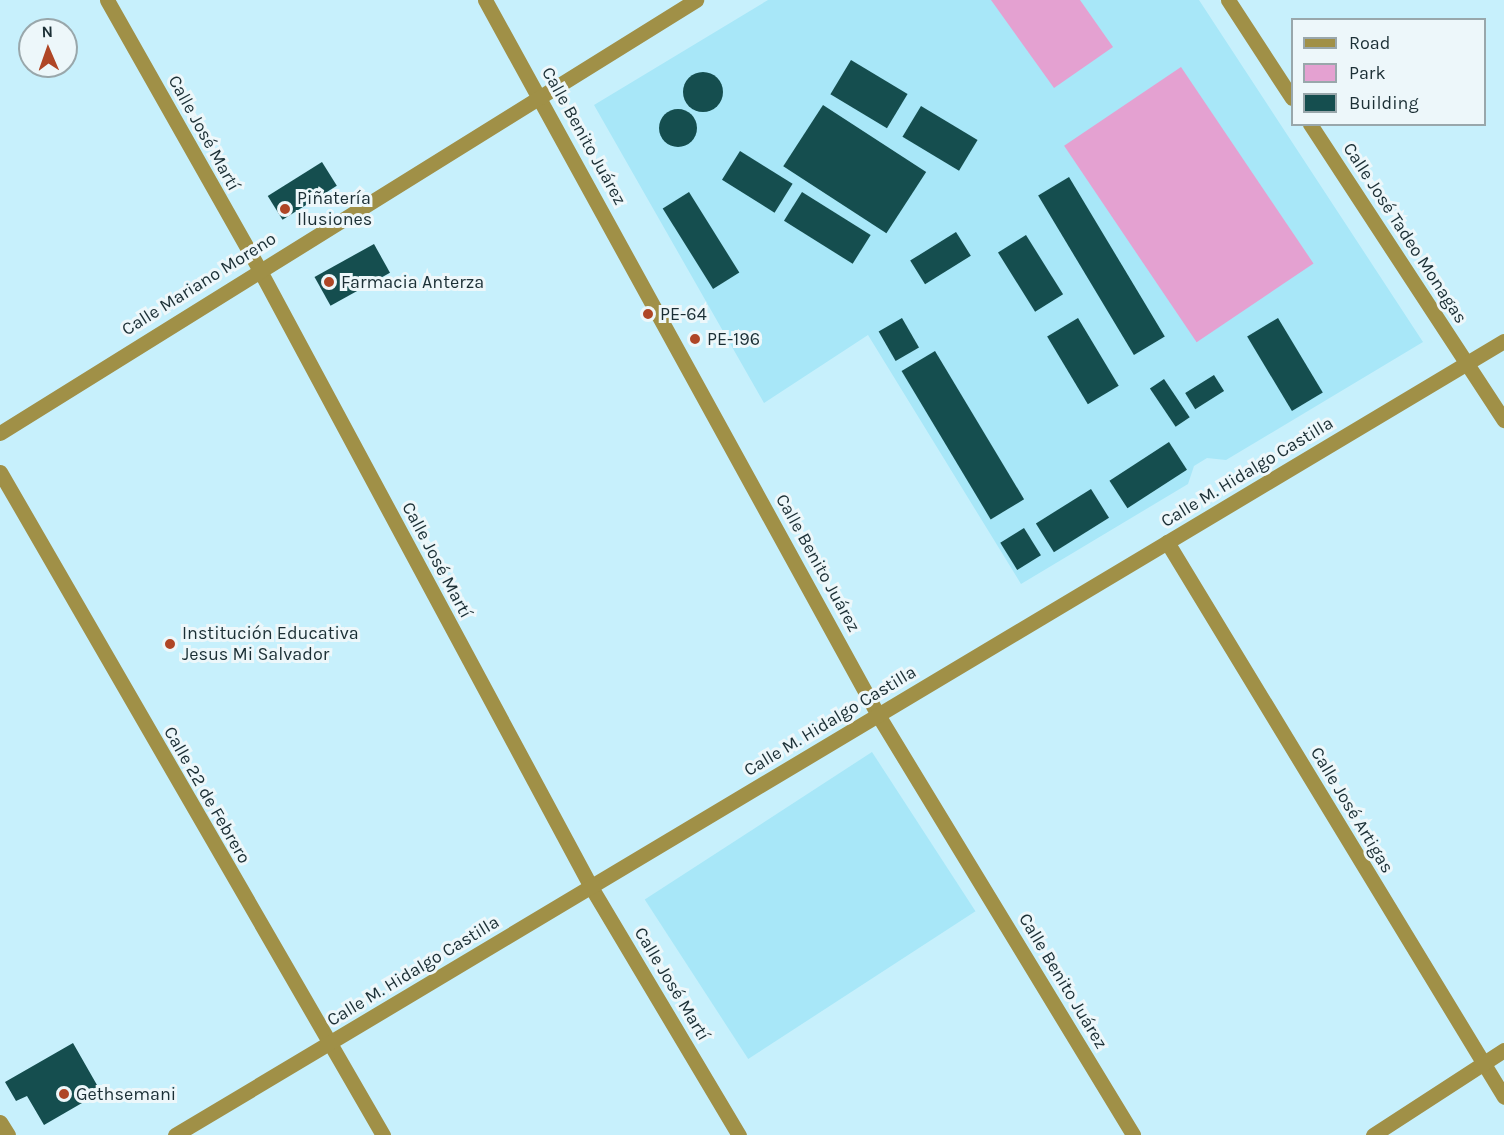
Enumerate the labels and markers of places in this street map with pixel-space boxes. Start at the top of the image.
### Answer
place label: Piñatería Ilusiones [297,188,372,230]
marker: Piñatería Ilusiones [278,202,292,216]
place label: Farmacia Anterza [341,271,484,293]
marker: Farmacia Anterza [322,275,336,289]
place label: PE-64 [660,303,707,325]
marker: PE-64 [641,307,655,321]
place label: PE-196 [707,328,760,350]
marker: PE-196 [688,332,702,346]
place label: Institución Educativa Jesus Mi Salvador [182,623,359,666]
marker: Institución Educativa Jesus Mi Salvador [163,637,177,651]
place label: Gethsemani [76,1083,176,1105]
marker: Gethsemani [57,1087,71,1101]

